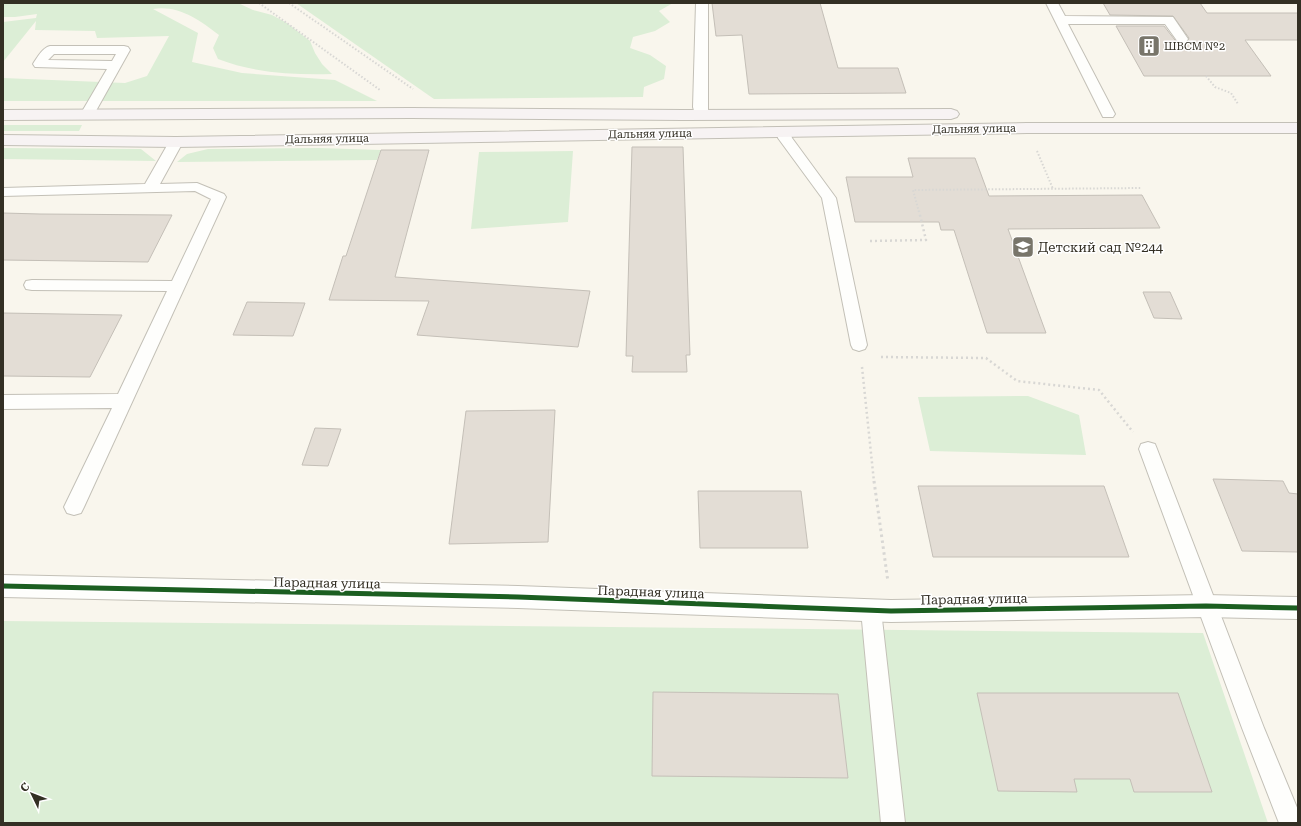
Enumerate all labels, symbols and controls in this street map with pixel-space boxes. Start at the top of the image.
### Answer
building icon: ШВСМ №2 [1136,33,1162,59]
place label: ШВСМ №2 [1164,40,1225,53]
street label: Дальняя улица [932,122,1016,136]
street label: Дальняя улица [608,127,692,141]
street label: Дальняя улица [285,132,369,146]
school or university icon: Детский сад №244 [1010,234,1036,260]
place label: Детский сад №244 [1038,240,1164,255]
street label: Парадная улица [273,575,381,591]
street label: Парадная улица [597,583,705,601]
street label: Парадная улица [920,591,1028,607]
north arrow [12,774,52,814]
text: С [18,780,33,795]

